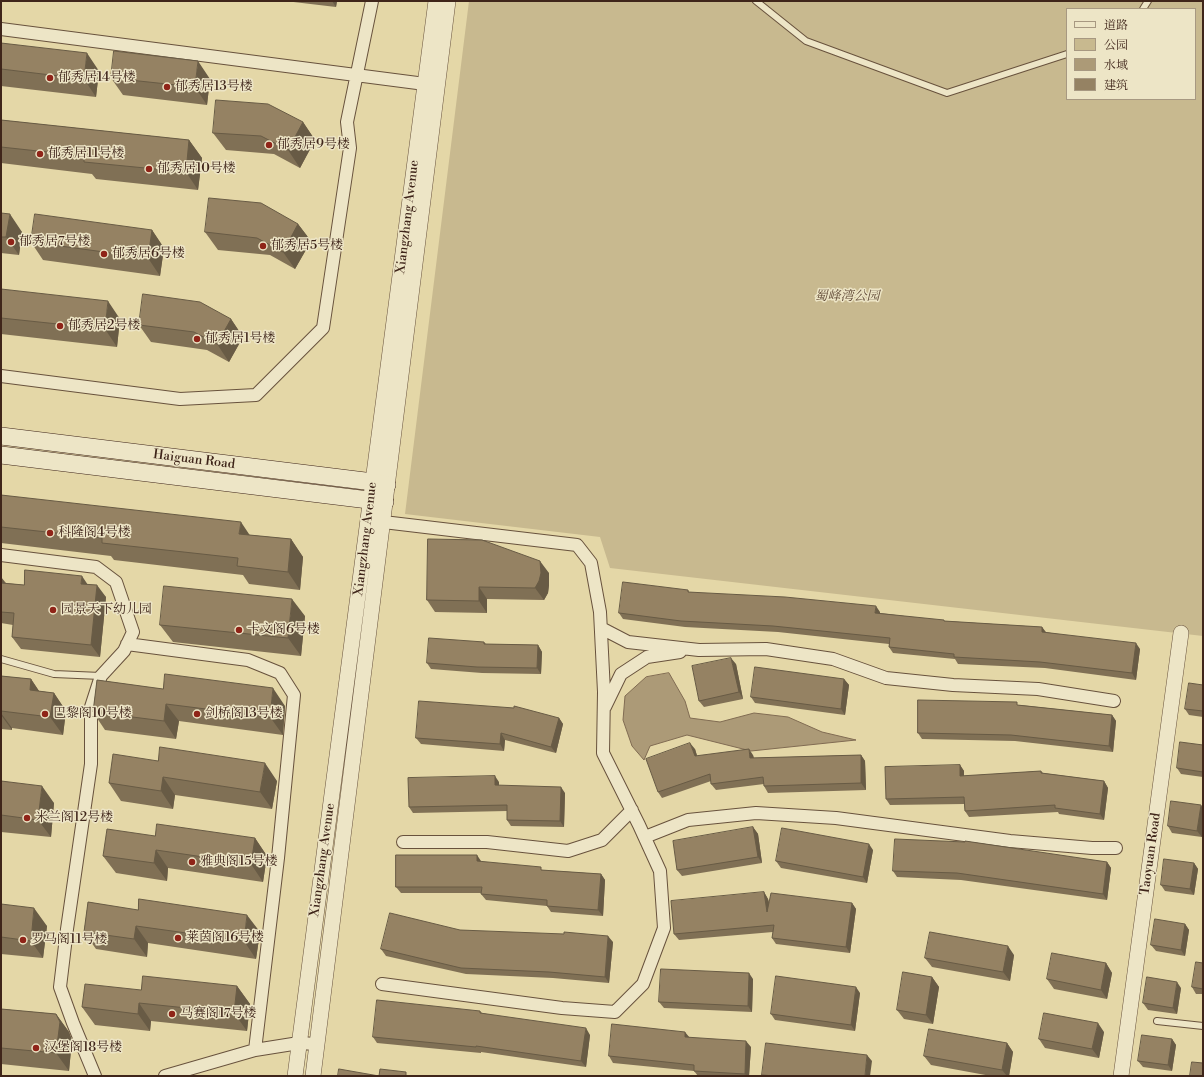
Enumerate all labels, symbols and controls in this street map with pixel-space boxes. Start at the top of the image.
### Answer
legend [1066,8,1196,100]
text: 道路 [1104,18,1128,33]
text: 公园 [1104,38,1128,53]
text: 水域 [1104,58,1128,73]
place label: 郁秀居14号楼 [58,70,136,86]
marker: 郁秀居14号楼 [45,73,55,83]
text: 建筑 [1104,78,1128,93]
place label: 郁秀居13号楼 [175,79,253,95]
marker: 郁秀居13号楼 [162,82,172,92]
place label: 郁秀居9号楼 [277,137,350,153]
marker: 郁秀居9号楼 [264,140,274,150]
place label: 郁秀居11号楼 [48,146,125,162]
marker: 郁秀居11号楼 [35,149,45,159]
street label: Xiangzhang Avenue [393,159,423,275]
place label: 郁秀居10号楼 [157,161,236,177]
marker: 郁秀居10号楼 [144,164,154,174]
place label: 郁秀居7号楼 [19,234,91,250]
marker: 郁秀居7号楼 [6,237,16,247]
place label: 郁秀居5号楼 [271,238,343,254]
marker: 郁秀居5号楼 [258,241,268,251]
place label: 郁秀居6号楼 [112,246,185,262]
marker: 郁秀居6号楼 [99,249,109,259]
park label: 蜀峰湾公园 [815,289,879,305]
place label: 郁秀居2号楼 [68,318,140,334]
marker: 郁秀居2号楼 [55,321,65,331]
place label: 郁秀居1号楼 [205,331,276,347]
marker: 郁秀居1号楼 [192,334,202,344]
street label: Haiguan Road [152,447,236,473]
street label: Xiangzhang Avenue [351,481,381,597]
place label: 科隆阁4号楼 [58,525,131,541]
marker: 科隆阁4号楼 [45,528,55,538]
place label: 园景天下幼儿园 [61,602,152,618]
marker: 园景天下幼儿园 [48,605,58,615]
place label: 卡文阁6号楼 [247,622,320,638]
marker: 卡文阁6号楼 [234,625,244,635]
place label: 巴黎阁10号楼 [53,706,132,722]
place label: 剑桥阁13号楼 [205,706,283,722]
marker: 巴黎阁10号楼 [40,709,50,719]
marker: 剑桥阁13号楼 [192,709,202,719]
street label: Xiangzhang Avenue [307,802,339,918]
place label: 米兰阁12号楼 [35,810,113,826]
street label: Taoyuan Road [1138,812,1164,896]
marker: 米兰阁12号楼 [22,813,32,823]
place label: 雅典阁15号楼 [200,854,278,870]
marker: 雅典阁15号楼 [187,857,197,867]
place label: 莱茵阁16号楼 [186,930,264,946]
place label: 罗马阁11号楼 [31,932,108,948]
marker: 莱茵阁16号楼 [173,933,183,943]
marker: 罗马阁11号楼 [18,935,28,945]
place label: 马赛阁17号楼 [180,1006,256,1022]
marker: 马赛阁17号楼 [167,1009,177,1019]
place label: 汉堡阁18号楼 [44,1040,122,1056]
marker: 汉堡阁18号楼 [31,1043,41,1053]

